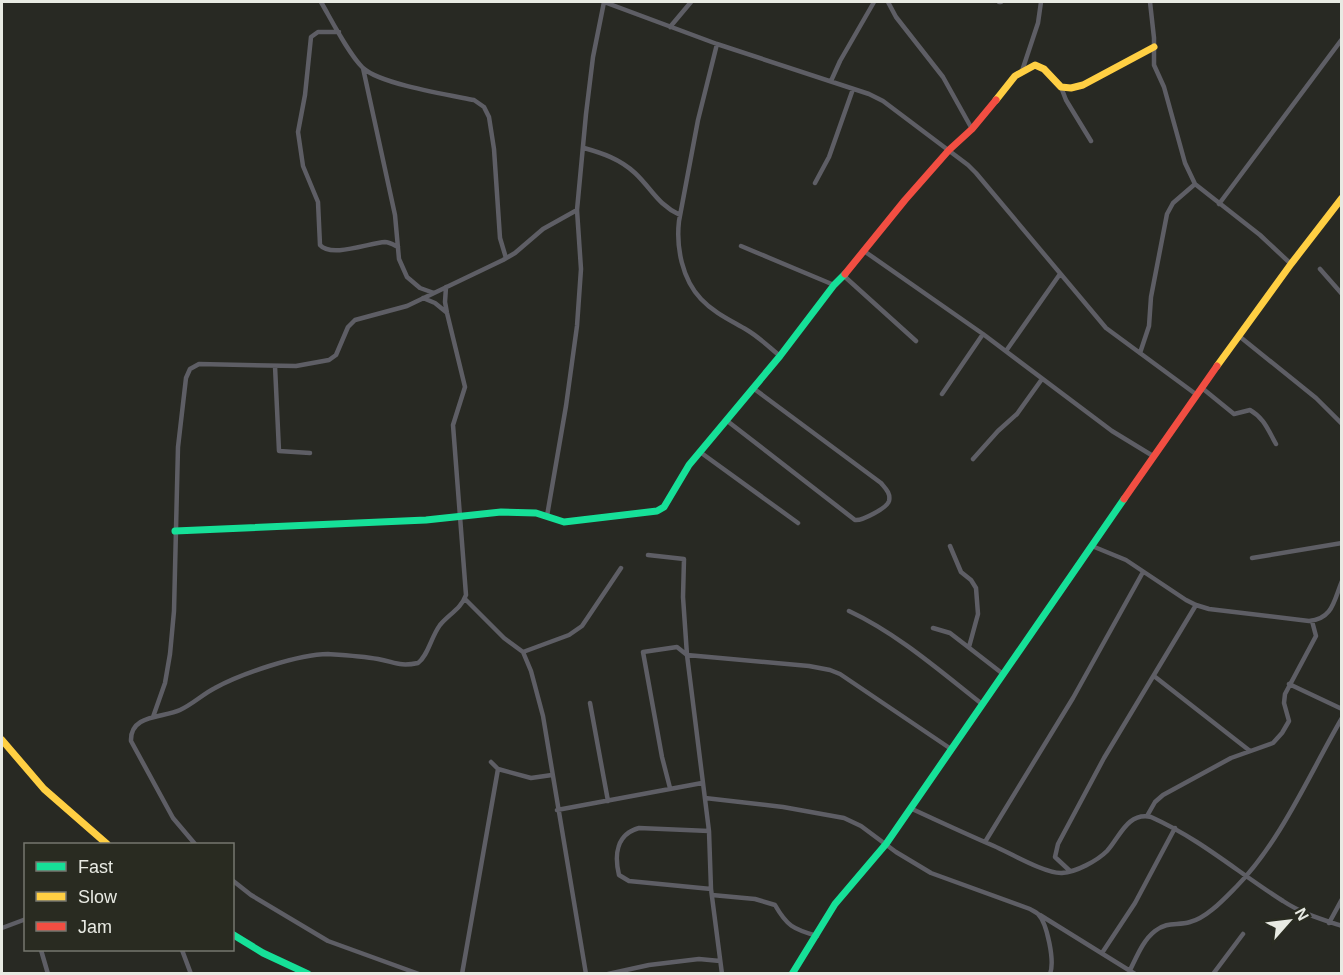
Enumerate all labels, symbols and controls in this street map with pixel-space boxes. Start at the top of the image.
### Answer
legend [24,843,234,951]
text: Fast [78,857,113,877]
text: Slow [78,887,118,907]
north arrow [1259,891,1319,951]
text: N [1292,905,1312,923]
text: Jam [78,917,112,937]

